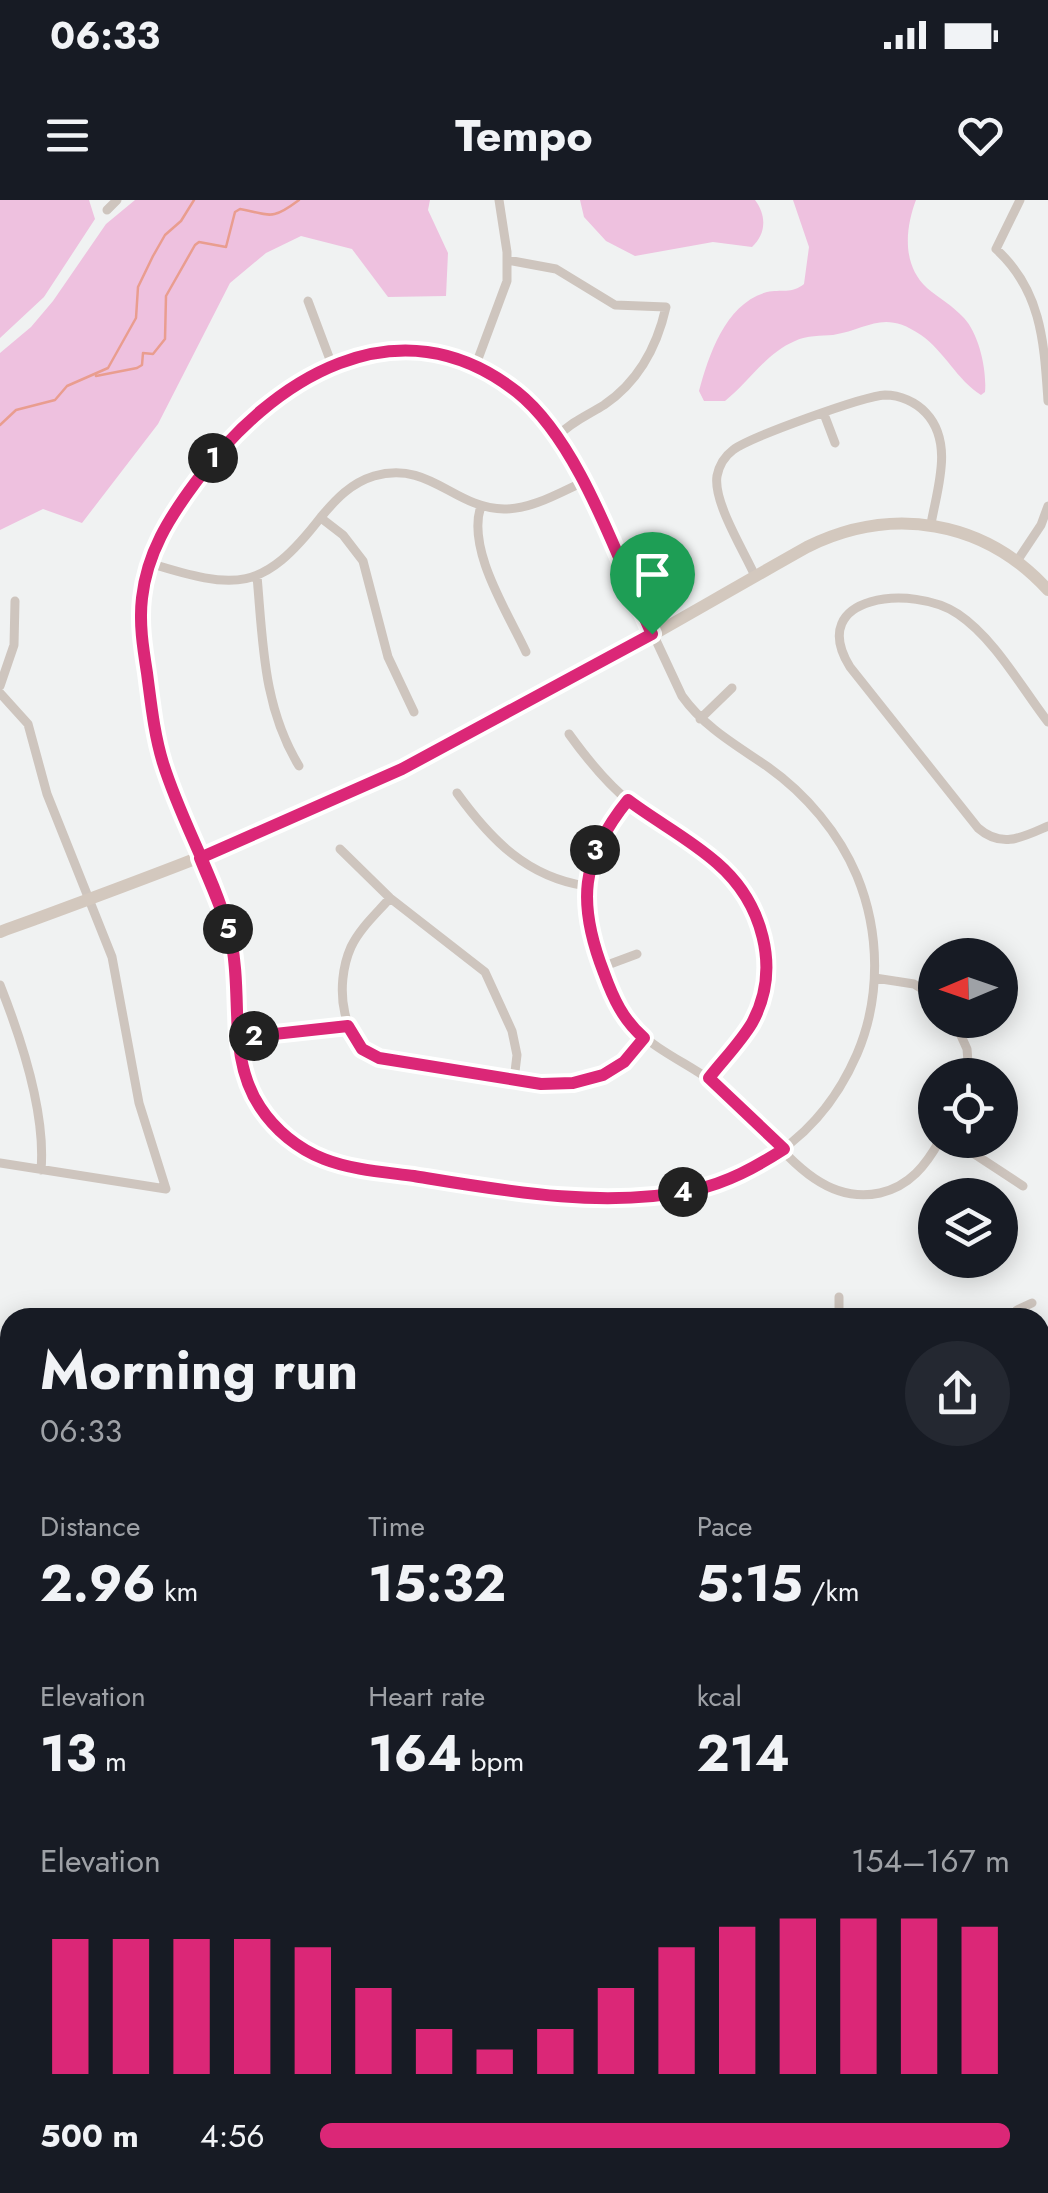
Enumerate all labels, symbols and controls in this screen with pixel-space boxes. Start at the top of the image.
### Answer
text: 06:33 [50,8,160,63]
text: Tempo [455,103,593,168]
icon: menu [40,108,95,163]
icon: heart [953,108,1008,163]
pin: 1 [188,433,238,483]
text: 1 [206,437,220,478]
pin [610,532,695,635]
icon: arrive [625,547,680,602]
pin: 3 [570,825,620,875]
text: 3 [586,829,604,870]
pin: 5 [203,904,253,954]
text: 5 [219,908,237,949]
north arrow [918,938,1018,1038]
map controls [918,938,1018,1278]
pin: 2 [229,1011,279,1061]
text: 2 [245,1015,263,1056]
button: locate [918,1058,1018,1158]
pin: 4 [658,1167,708,1217]
text: 4 [673,1171,693,1212]
button: layers [918,1178,1018,1278]
text: Morning run [40,1330,358,1410]
button: share [905,1341,1010,1446]
text: 06:33 [40,1408,122,1454]
text: Distance [40,1506,140,1547]
text: Time [368,1506,425,1547]
text: Pace [697,1506,752,1547]
text: 2.96 [40,1547,156,1620]
text: 15:32 [368,1547,506,1620]
text: 5:15 [697,1547,803,1620]
text: km [156,1571,198,1612]
text: /km [803,1571,860,1612]
text: Elevation [40,1676,146,1717]
text: Heart rate [368,1676,485,1717]
text: kcal [697,1676,742,1717]
text: 13 [40,1717,97,1790]
text: 164 [368,1717,462,1790]
text: 214 [697,1717,790,1790]
text: m [97,1741,127,1782]
text: bpm [462,1741,524,1782]
text: Elevation [40,1838,161,1884]
text: 154–167 m [851,1838,1010,1884]
text: 500 m [40,2113,139,2159]
text: 4:56 [200,2113,265,2159]

